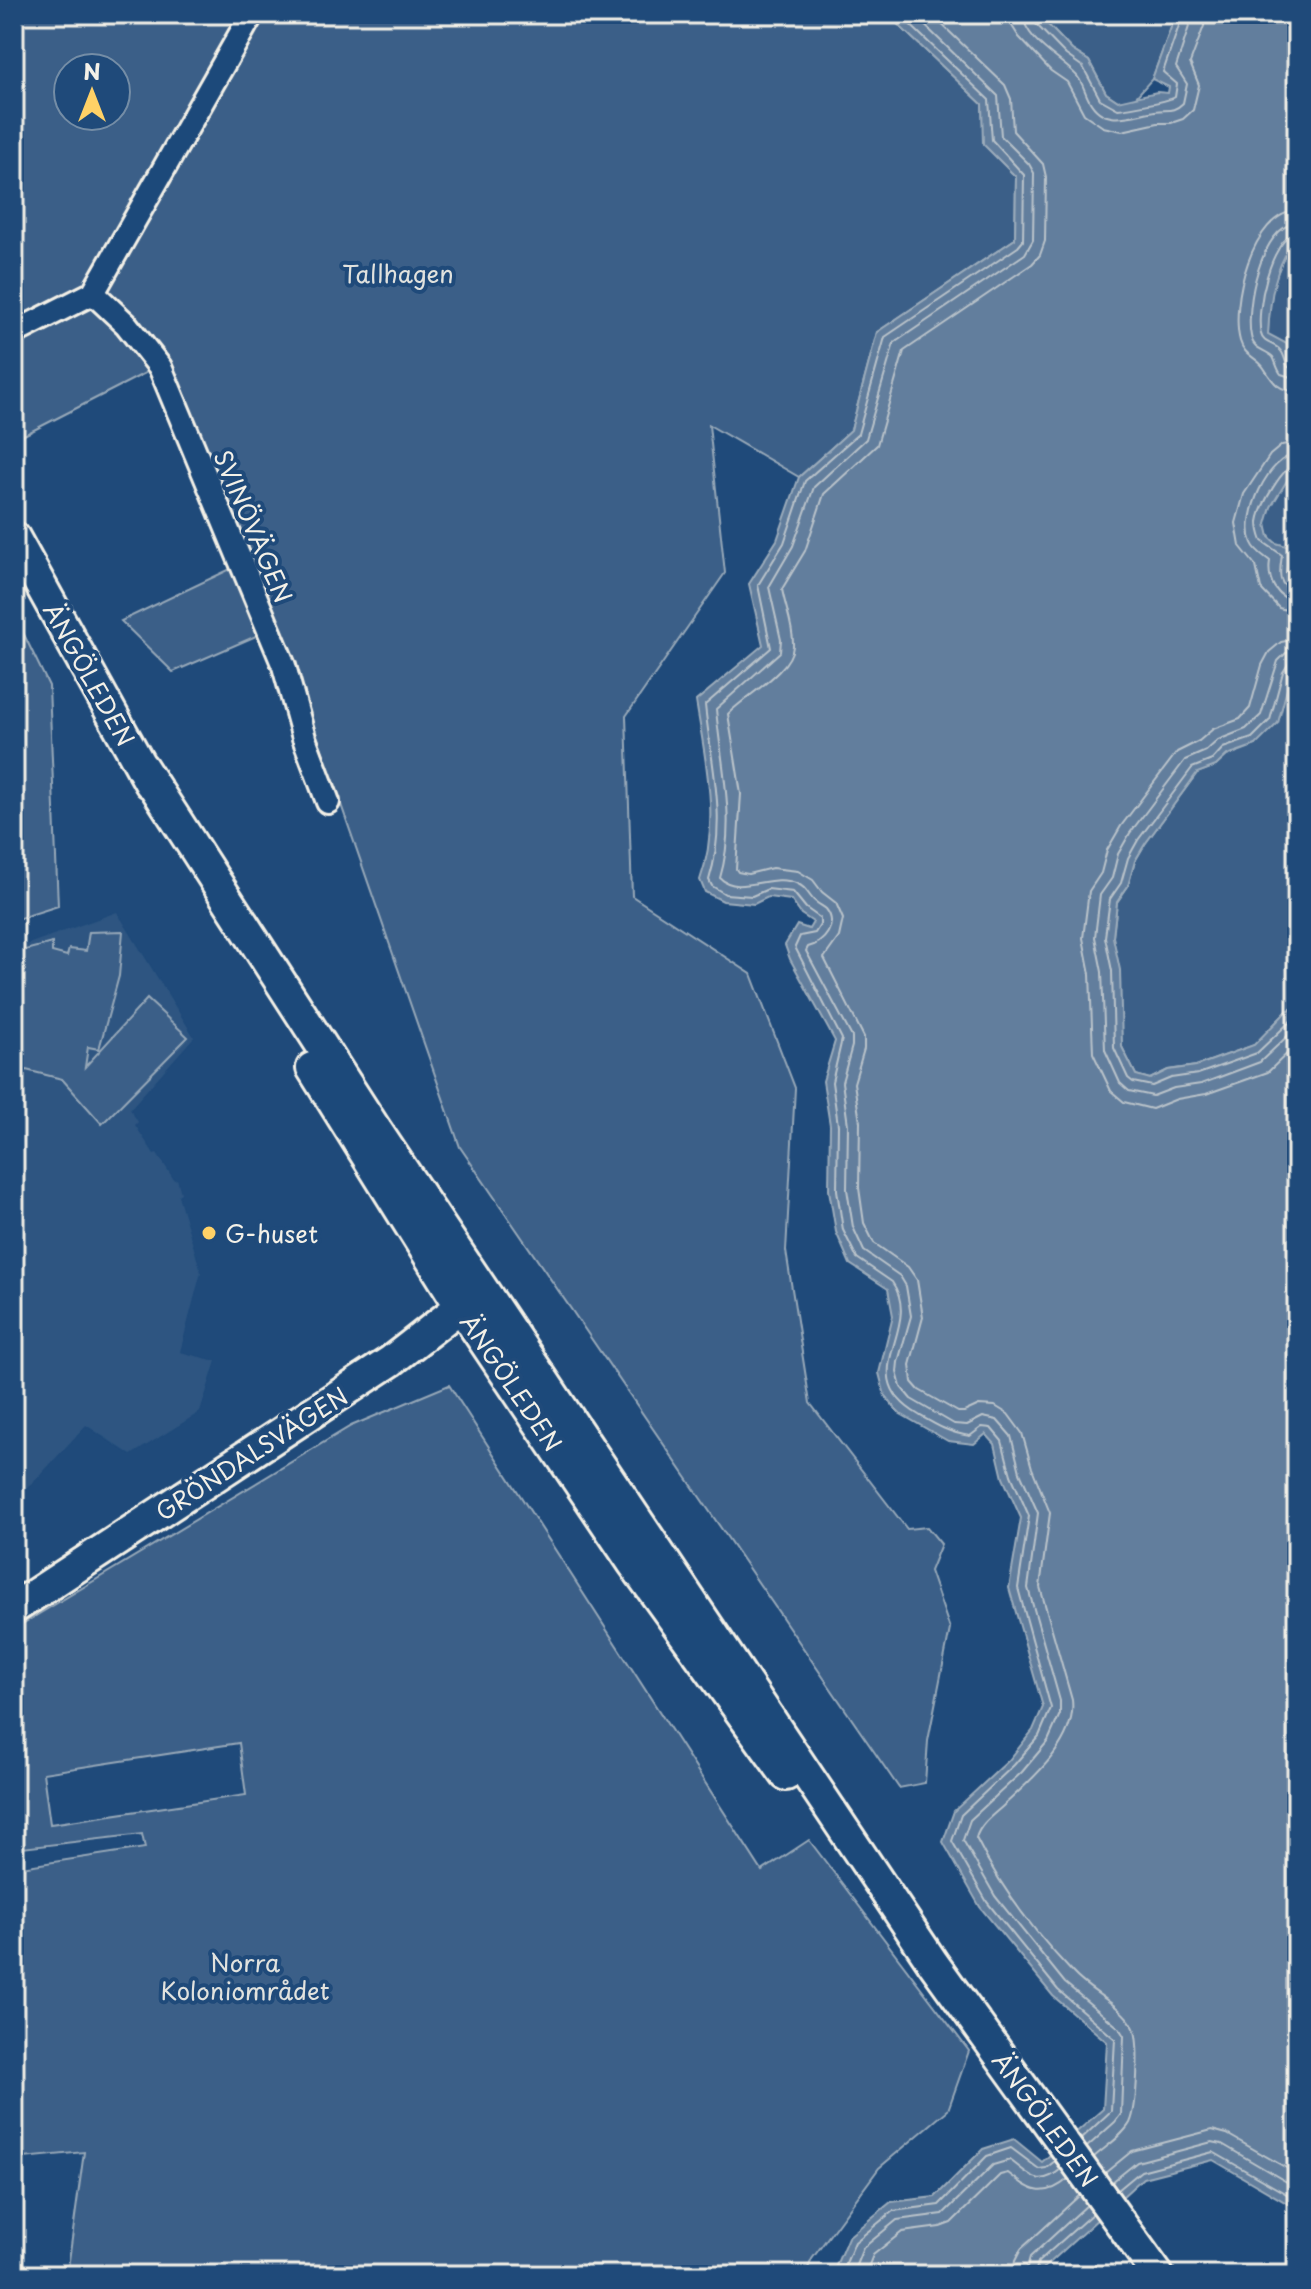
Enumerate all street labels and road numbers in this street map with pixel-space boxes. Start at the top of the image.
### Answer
street label: SVINÖVÄGEN [206,444,302,608]
street label: ÄNGÖLEDEN [36,596,144,752]
street label: ÄNGÖLEDEN [452,1306,572,1458]
street label: GRÖNDALSVÄGEN [148,1377,354,1529]
street label: ÄNGÖLEDEN [985,2044,1107,2194]

